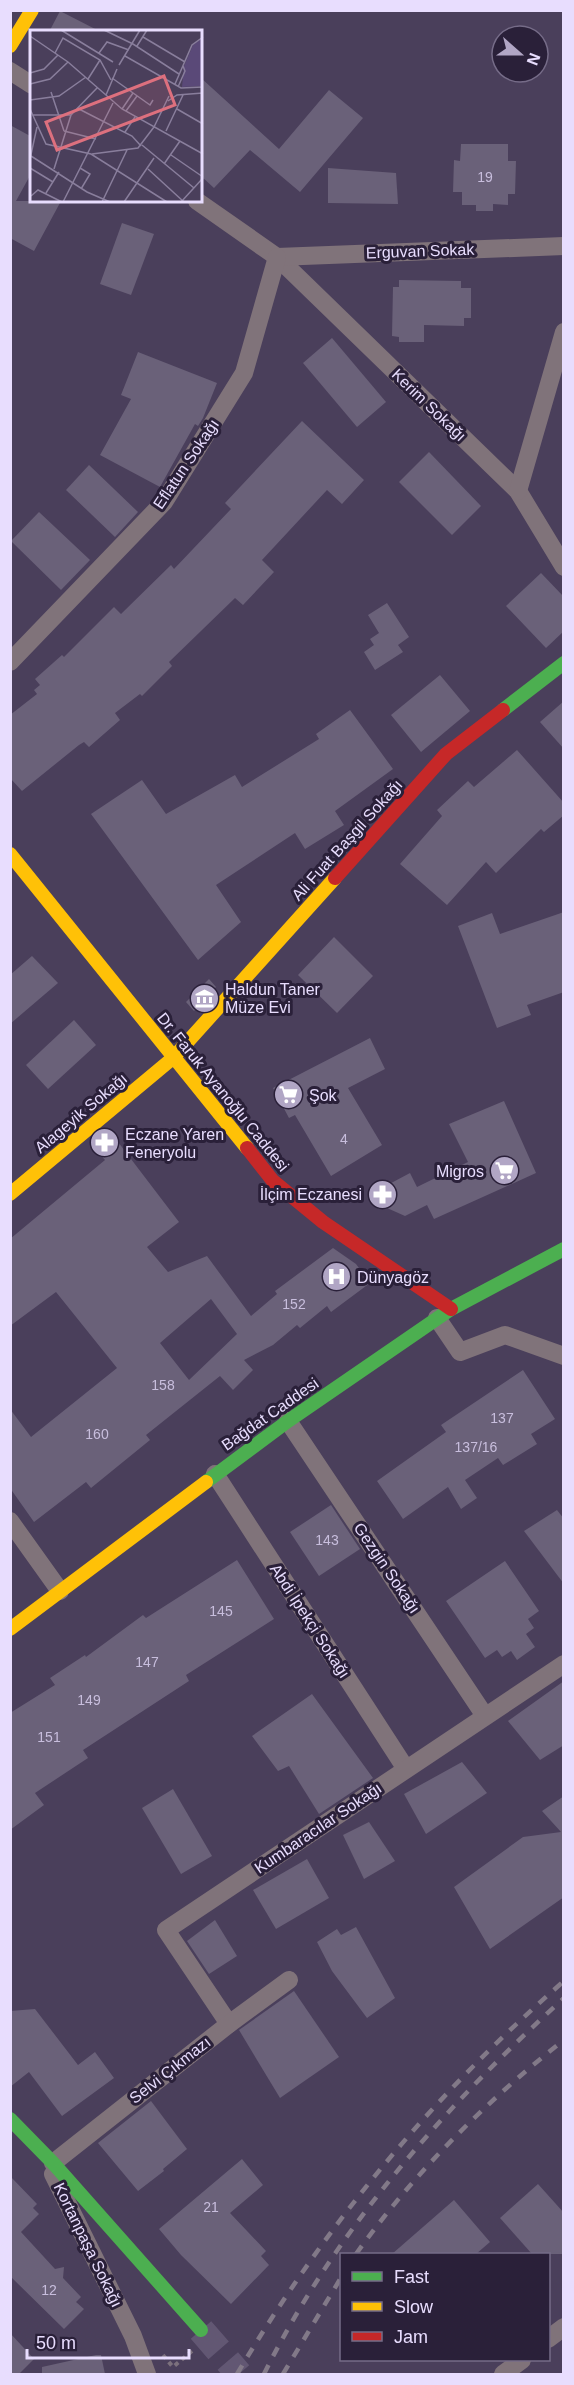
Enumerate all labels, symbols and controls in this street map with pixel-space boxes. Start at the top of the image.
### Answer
north arrow [490,24,550,84]
inset map [30,30,202,202]
text: N [524,51,544,68]
house number: 19 [477,169,493,185]
street label: Erguvan Sokak [365,241,476,261]
street label: Kerim Sokağı [389,366,469,444]
street label: Eflatun Sokağı [150,416,222,512]
street label: Ali Fuat Başgil Sokağı [288,776,406,904]
place label: Haldun Taner Müze Evi [225,981,321,1016]
museum icon: Haldun Taner Müze Evi [188,982,220,1014]
street label: Dr. Faruk Ayanoğlu Caddesi [154,1009,292,1175]
street label: Alageyik Sokağı [32,1070,130,1156]
supermarket icon: Şok [272,1079,304,1111]
place label: Şok [309,1087,338,1104]
place label: Eczane Yaren Feneryolu [125,1126,224,1161]
pharmacy icon: Eczane Yaren Feneryolu [88,1127,120,1159]
house number: 4 [340,1131,348,1147]
supermarket icon: Migros [489,1155,521,1187]
place label: Migros [436,1163,484,1180]
pharmacy icon: İlçim Eczanesi [367,1178,399,1210]
place label: İlçim Eczanesi [260,1185,362,1203]
hospital icon: Dünyagöz [320,1261,352,1293]
place label: Dünyagöz [357,1269,429,1286]
house number: 152 [282,1296,306,1312]
street label: Bağdat Caddesi [218,1374,322,1454]
house number: 158 [151,1377,175,1393]
house number: 137 [490,1410,514,1426]
house number: 160 [85,1426,109,1442]
house number: 137/16 [455,1439,498,1455]
street label: Gezgin Sokağı [351,1520,423,1616]
house number: 143 [315,1532,339,1548]
street label: Abdi İpekçi Sokağı [267,1560,354,1681]
house number: 145 [209,1603,233,1619]
house number: 147 [135,1654,159,1670]
house number: 149 [77,1692,101,1708]
house number: 151 [37,1729,61,1745]
street label: Kumbaracılar Sokağı [251,1779,385,1877]
street label: Selvi Çıkmazı [126,2033,214,2107]
street label: Kortanpaşa Sokağı [51,2180,125,2310]
house number: 21 [203,2199,219,2215]
legend [340,2253,550,2361]
text: Fast [394,2267,429,2287]
house number: 12 [41,2282,57,2298]
text: Slow [394,2297,434,2317]
scale bar [27,2322,189,2360]
text: Jam [394,2327,428,2347]
text: 50 m [36,2333,76,2353]

